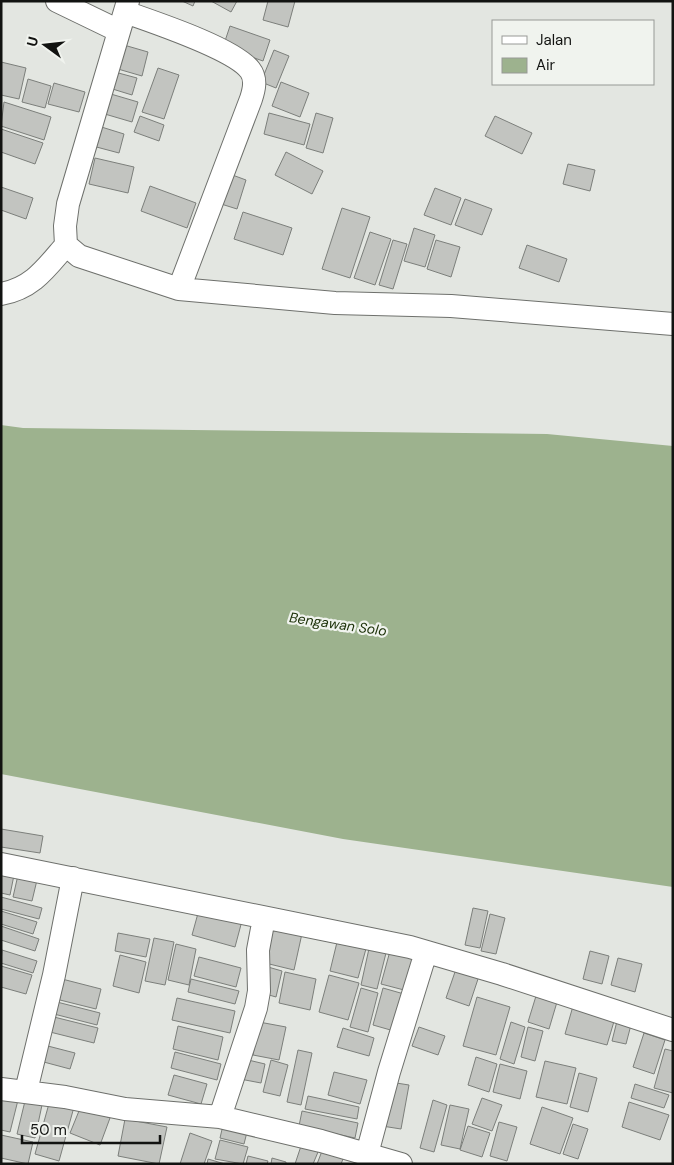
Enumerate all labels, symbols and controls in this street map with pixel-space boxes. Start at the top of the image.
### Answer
north arrow [20,20,70,70]
legend [492,20,654,85]
text: Jalan [536,30,572,50]
text: U [23,35,42,49]
text: Air [536,55,556,75]
water label: Bengawan Solo [288,608,388,640]
scale bar [22,1112,160,1144]
text: 50 m [30,1120,67,1140]

